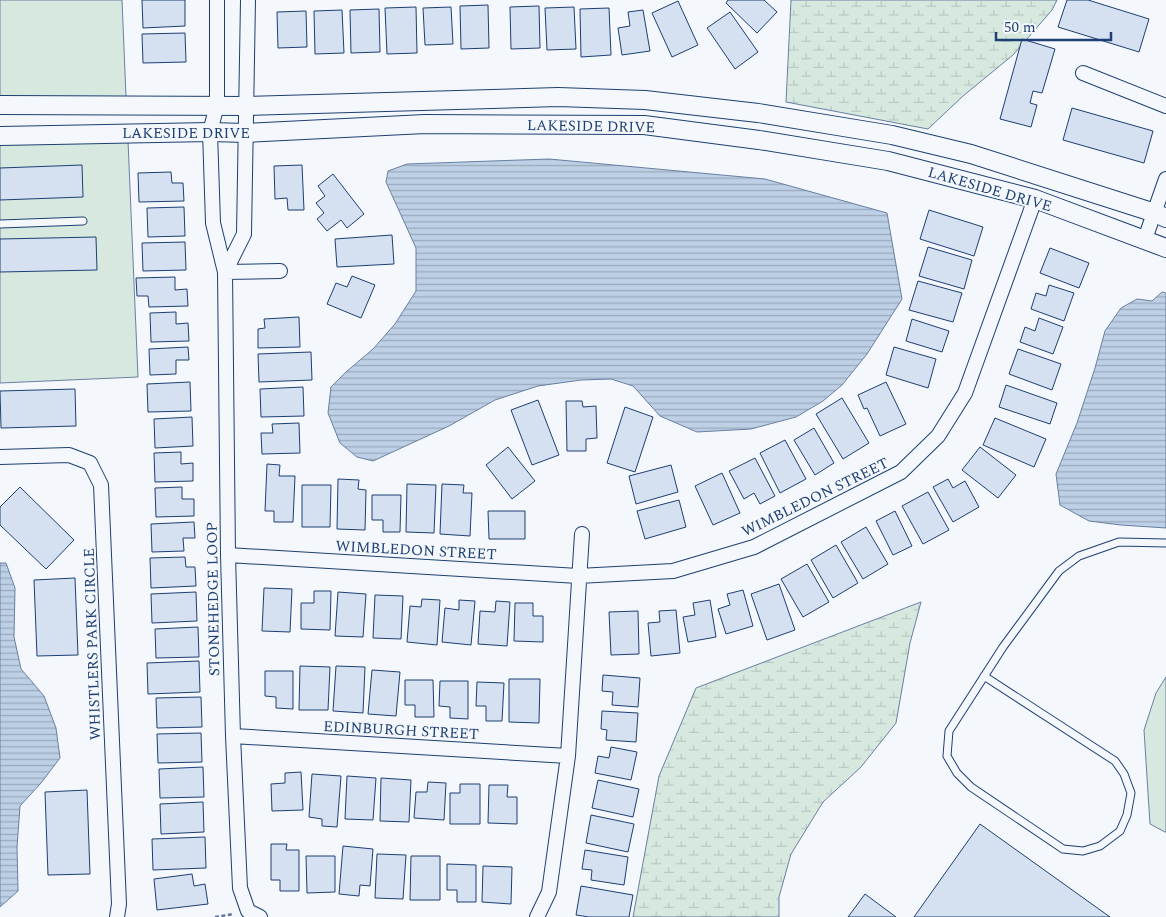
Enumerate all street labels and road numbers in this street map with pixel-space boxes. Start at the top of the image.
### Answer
street label: LAKESIDE DRIVE [527,114,655,139]
street label: LAKESIDE DRIVE [122,122,250,145]
street label: LAKESIDE DRIVE [925,161,1055,218]
street label: WIMBLEDON STREET [738,452,893,543]
street label: STONEHEDGE LOOP [201,522,226,676]
street label: WIMBLEDON STREET [335,535,497,566]
street label: WHISTLERS PARK CIRCLE [78,548,107,740]
street label: EDINBURGH STREET [323,715,479,746]

